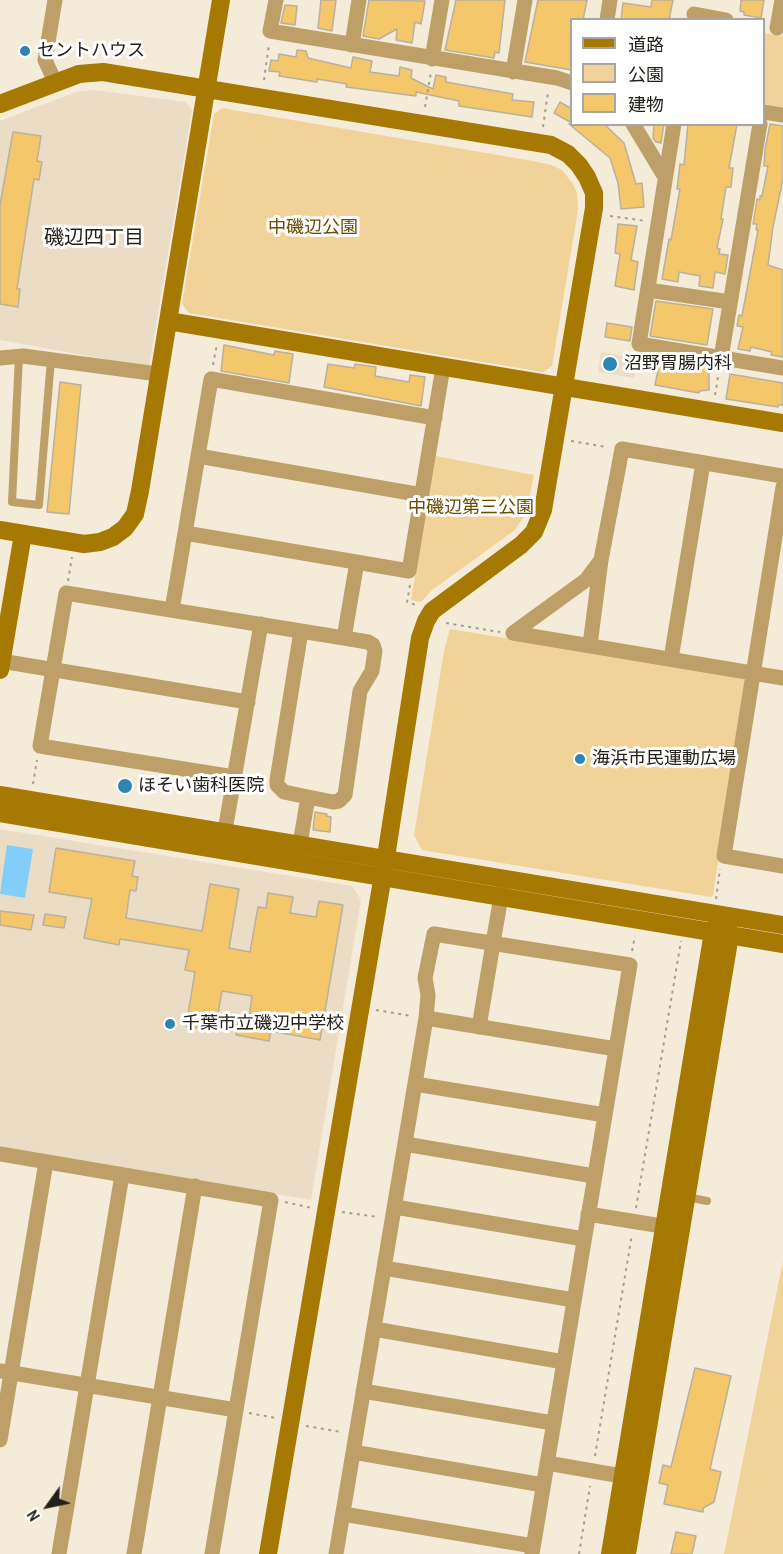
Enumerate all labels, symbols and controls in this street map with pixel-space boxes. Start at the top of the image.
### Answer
legend [570,18,765,126]
text: 道路 [628,32,664,57]
place label: セントハウス [37,40,145,62]
marker: セントハウス [18,44,32,58]
text: 公園 [628,62,664,87]
text: 建物 [628,92,664,117]
park label: 中磯辺公園 [268,217,358,239]
district label: 磯辺四丁目 [44,227,144,251]
place label: 沼野胃腸内科 [624,353,732,375]
marker: 沼野胃腸内科 [601,355,619,373]
park label: 中磯辺第三公園 [408,497,534,519]
place label: 海浜市民運動広場 [592,748,736,770]
marker: 海浜市民運動広場 [573,752,587,766]
place label: ほそい歯科医院 [138,775,264,797]
marker: ほそい歯科医院 [116,777,134,795]
place label: 千葉市立磯辺中学校 [182,1013,344,1035]
marker: 千葉市立磯辺中学校 [163,1017,177,1031]
north arrow [18,1476,78,1536]
text: N [21,1506,45,1526]

